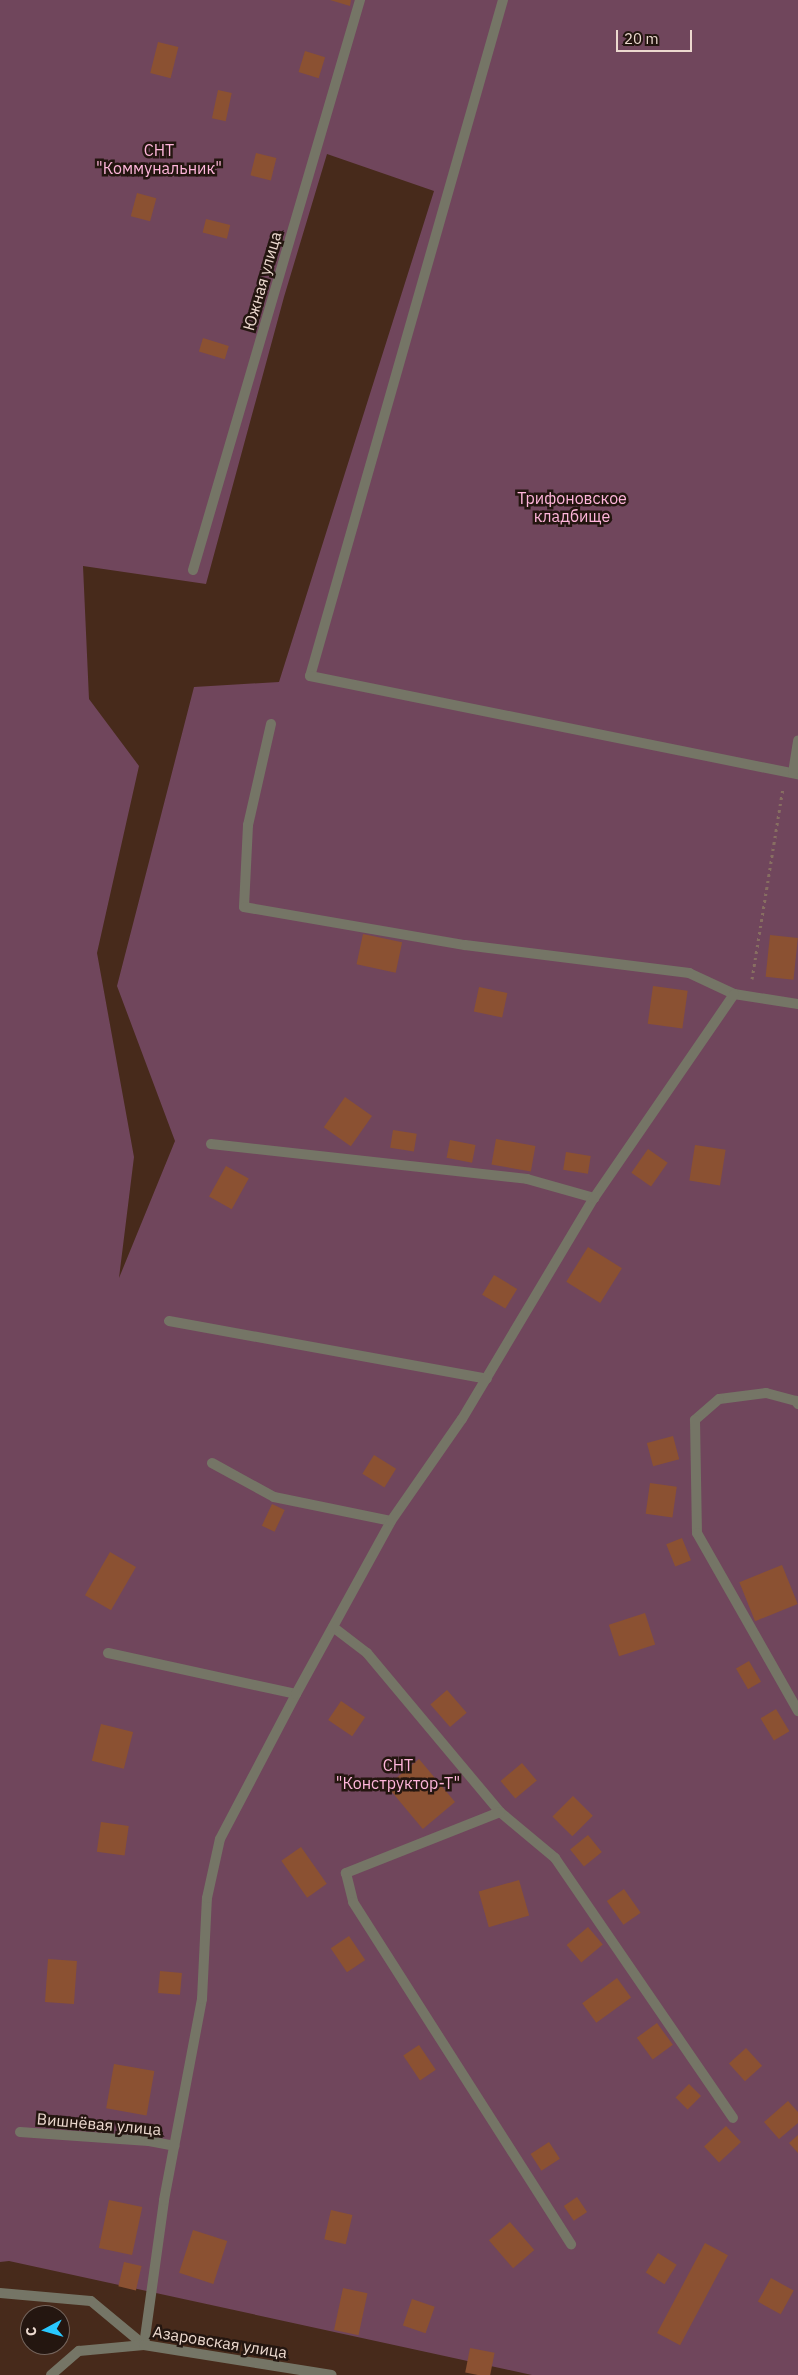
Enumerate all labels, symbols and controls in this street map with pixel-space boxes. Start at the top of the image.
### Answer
scale bar [618,20,694,52]
text: 20 m [624,29,659,48]
park label: СНТ "Коммунальник" [96,140,222,178]
street label: Южная улица [239,229,285,333]
park label: Трифоновское кладбище [517,488,627,526]
park label: СНТ "Конструктор-Т" [336,1755,460,1793]
street label: Вишнёвая улица [36,2109,162,2139]
north arrow [20,2305,70,2355]
street label: Азаровская улица [151,2322,289,2362]
text: С [22,2326,41,2337]

